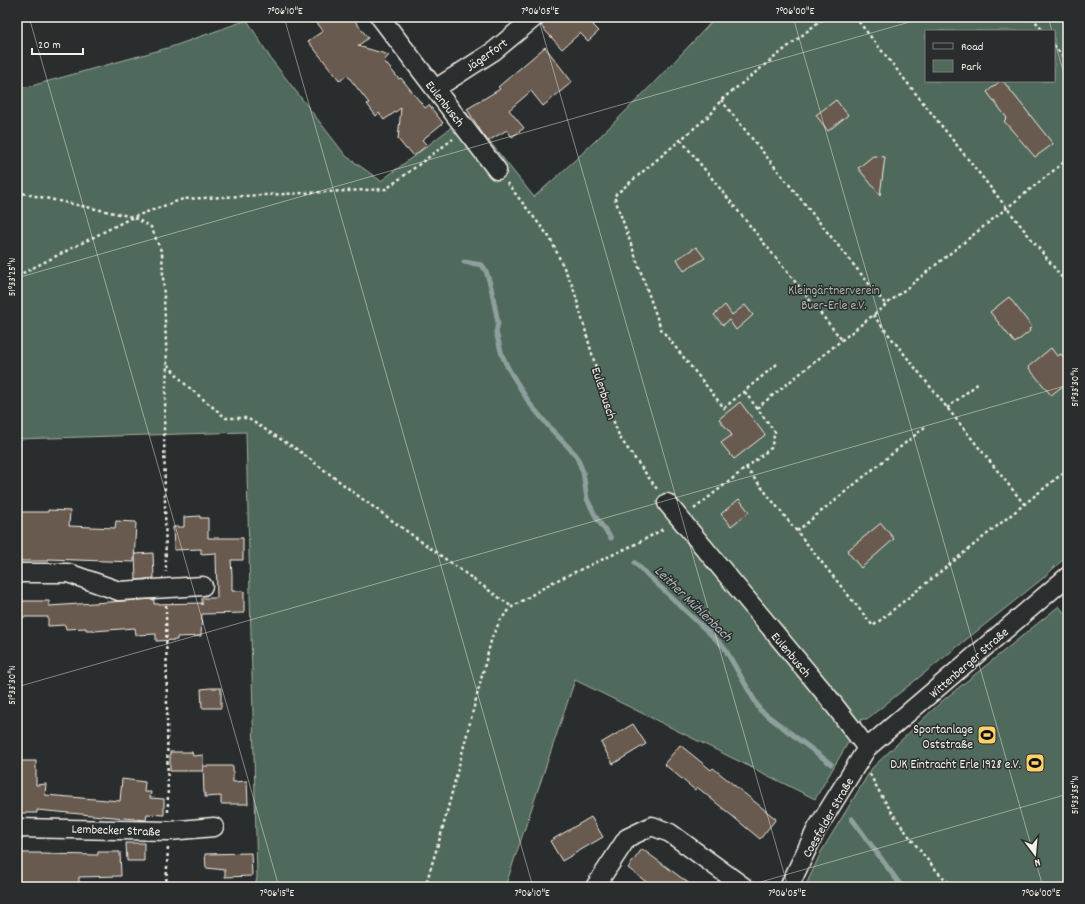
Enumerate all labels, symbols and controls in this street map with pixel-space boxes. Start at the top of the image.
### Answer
text: 7°06'10"E [267,5,303,19]
text: 7°06'05"E [521,5,559,19]
text: 7°06'00"E [776,5,815,19]
scale bar [32,30,83,56]
legend [925,30,1055,82]
street label: Jägerfort [463,35,512,77]
text: 20 m [38,37,61,54]
text: Road [961,39,983,56]
text: Park [961,59,982,76]
street label: Eulenbusch [420,77,468,132]
text: 51°33'25"N [6,258,20,296]
park label: Kleingärtnerverein Buer-Erle e.V. [788,282,880,316]
street label: Eulenbusch [585,365,620,423]
text: 51°33'30"N [1069,367,1083,407]
water label: Leither Mühlenbach [649,562,737,647]
street label: Wittenberger Straße [926,624,1014,704]
street label: Eulenbusch [765,629,815,683]
text: 51°33'30"N [6,665,20,705]
place label: Sportanlage Oststraße [913,721,973,755]
sports icon: Sportanlage Oststraße [976,724,998,746]
sports icon: DJK Eintracht Erle 1928 e.V. [1024,752,1046,774]
place label: DJK Eintracht Erle 1928 e.V. [890,756,1021,775]
street label: Coesfelder Straße [798,774,860,862]
text: 51°33'35"N [1069,776,1083,814]
street label: Lembecker Straße [71,820,161,843]
north arrow [1015,834,1055,874]
text: N [1032,853,1042,870]
text: 7°06'15"E [260,887,295,901]
text: 7°06'10"E [514,887,550,901]
text: 7°06'05"E [768,887,806,901]
text: 7°06'00"E [1022,887,1061,901]

